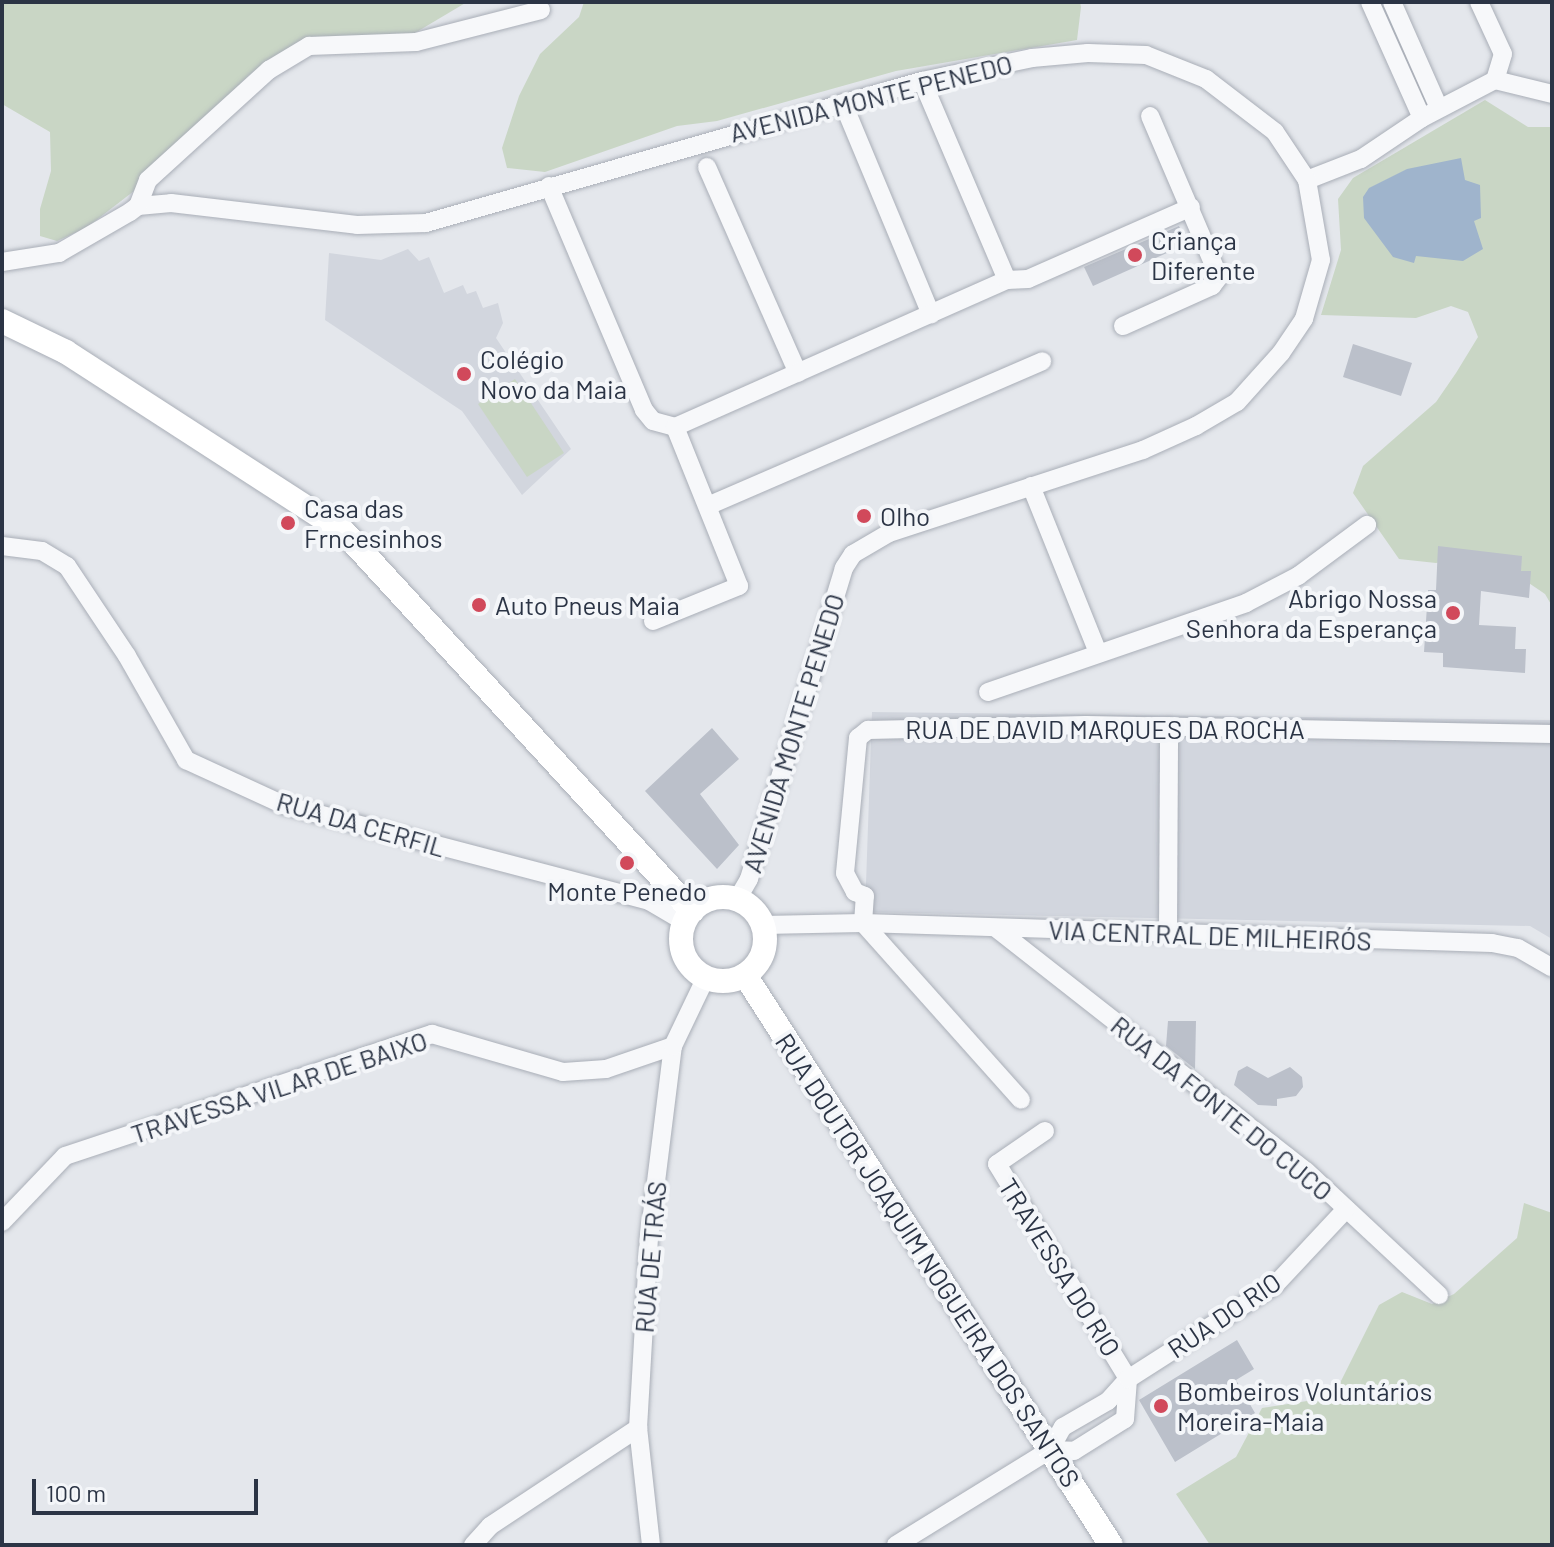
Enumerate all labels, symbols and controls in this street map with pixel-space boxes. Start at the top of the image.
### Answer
street label: AVENIDA MONTE PENEDO [726,48,1016,148]
place label: Criança Diferente [1151,224,1256,286]
marker: Criança Diferente [1126,246,1144,264]
place label: Colégio Novo da Maia [480,343,627,404]
marker: Colégio Novo da Maia [455,365,473,383]
place label: Casa das Frncesinhos [304,492,442,554]
place label: Olho [880,500,930,532]
marker: Olho [855,507,873,525]
marker: Casa das Frncesinhos [279,514,297,532]
place label: Abrigo Nossa Senhora da Esperança [1186,582,1437,644]
place label: Auto Pneus Maia [495,589,680,621]
street label: AVENIDA MONTE PENEDO [736,590,850,876]
marker: Auto Pneus Maia [470,596,488,614]
marker: Abrigo Nossa Senhora da Esperança [1444,604,1462,622]
street label: RUA DE DAVID MARQUES DA ROCHA [905,713,1305,745]
street label: RUA DA CERFIL [273,785,449,863]
marker: Monte Penedo [618,854,636,872]
place label: Monte Penedo [547,875,707,907]
street label: VIA CENTRAL DE MILHEIRÓS [1048,914,1372,956]
street label: RUA DA FONTE DO CUCO [1105,1009,1339,1207]
street label: TRAVESSA VILAR DE BAIXO [127,1024,431,1150]
street label: RUA DOUTOR JOAQUIM NOGUEIRA DOS SANTOS [769,1027,1087,1493]
street label: TRAVESSA DO RIO [993,1172,1127,1362]
street label: RUA DE TRÁS [628,1180,672,1334]
street label: RUA DO RIO [1161,1266,1287,1364]
place label: Bombeiros Voluntários Moreira-Maia [1177,1375,1432,1436]
marker: Bombeiros Voluntários Moreira-Maia [1152,1397,1170,1415]
scale bar [36,1463,262,1513]
text: 100 m [46,1478,106,1507]

